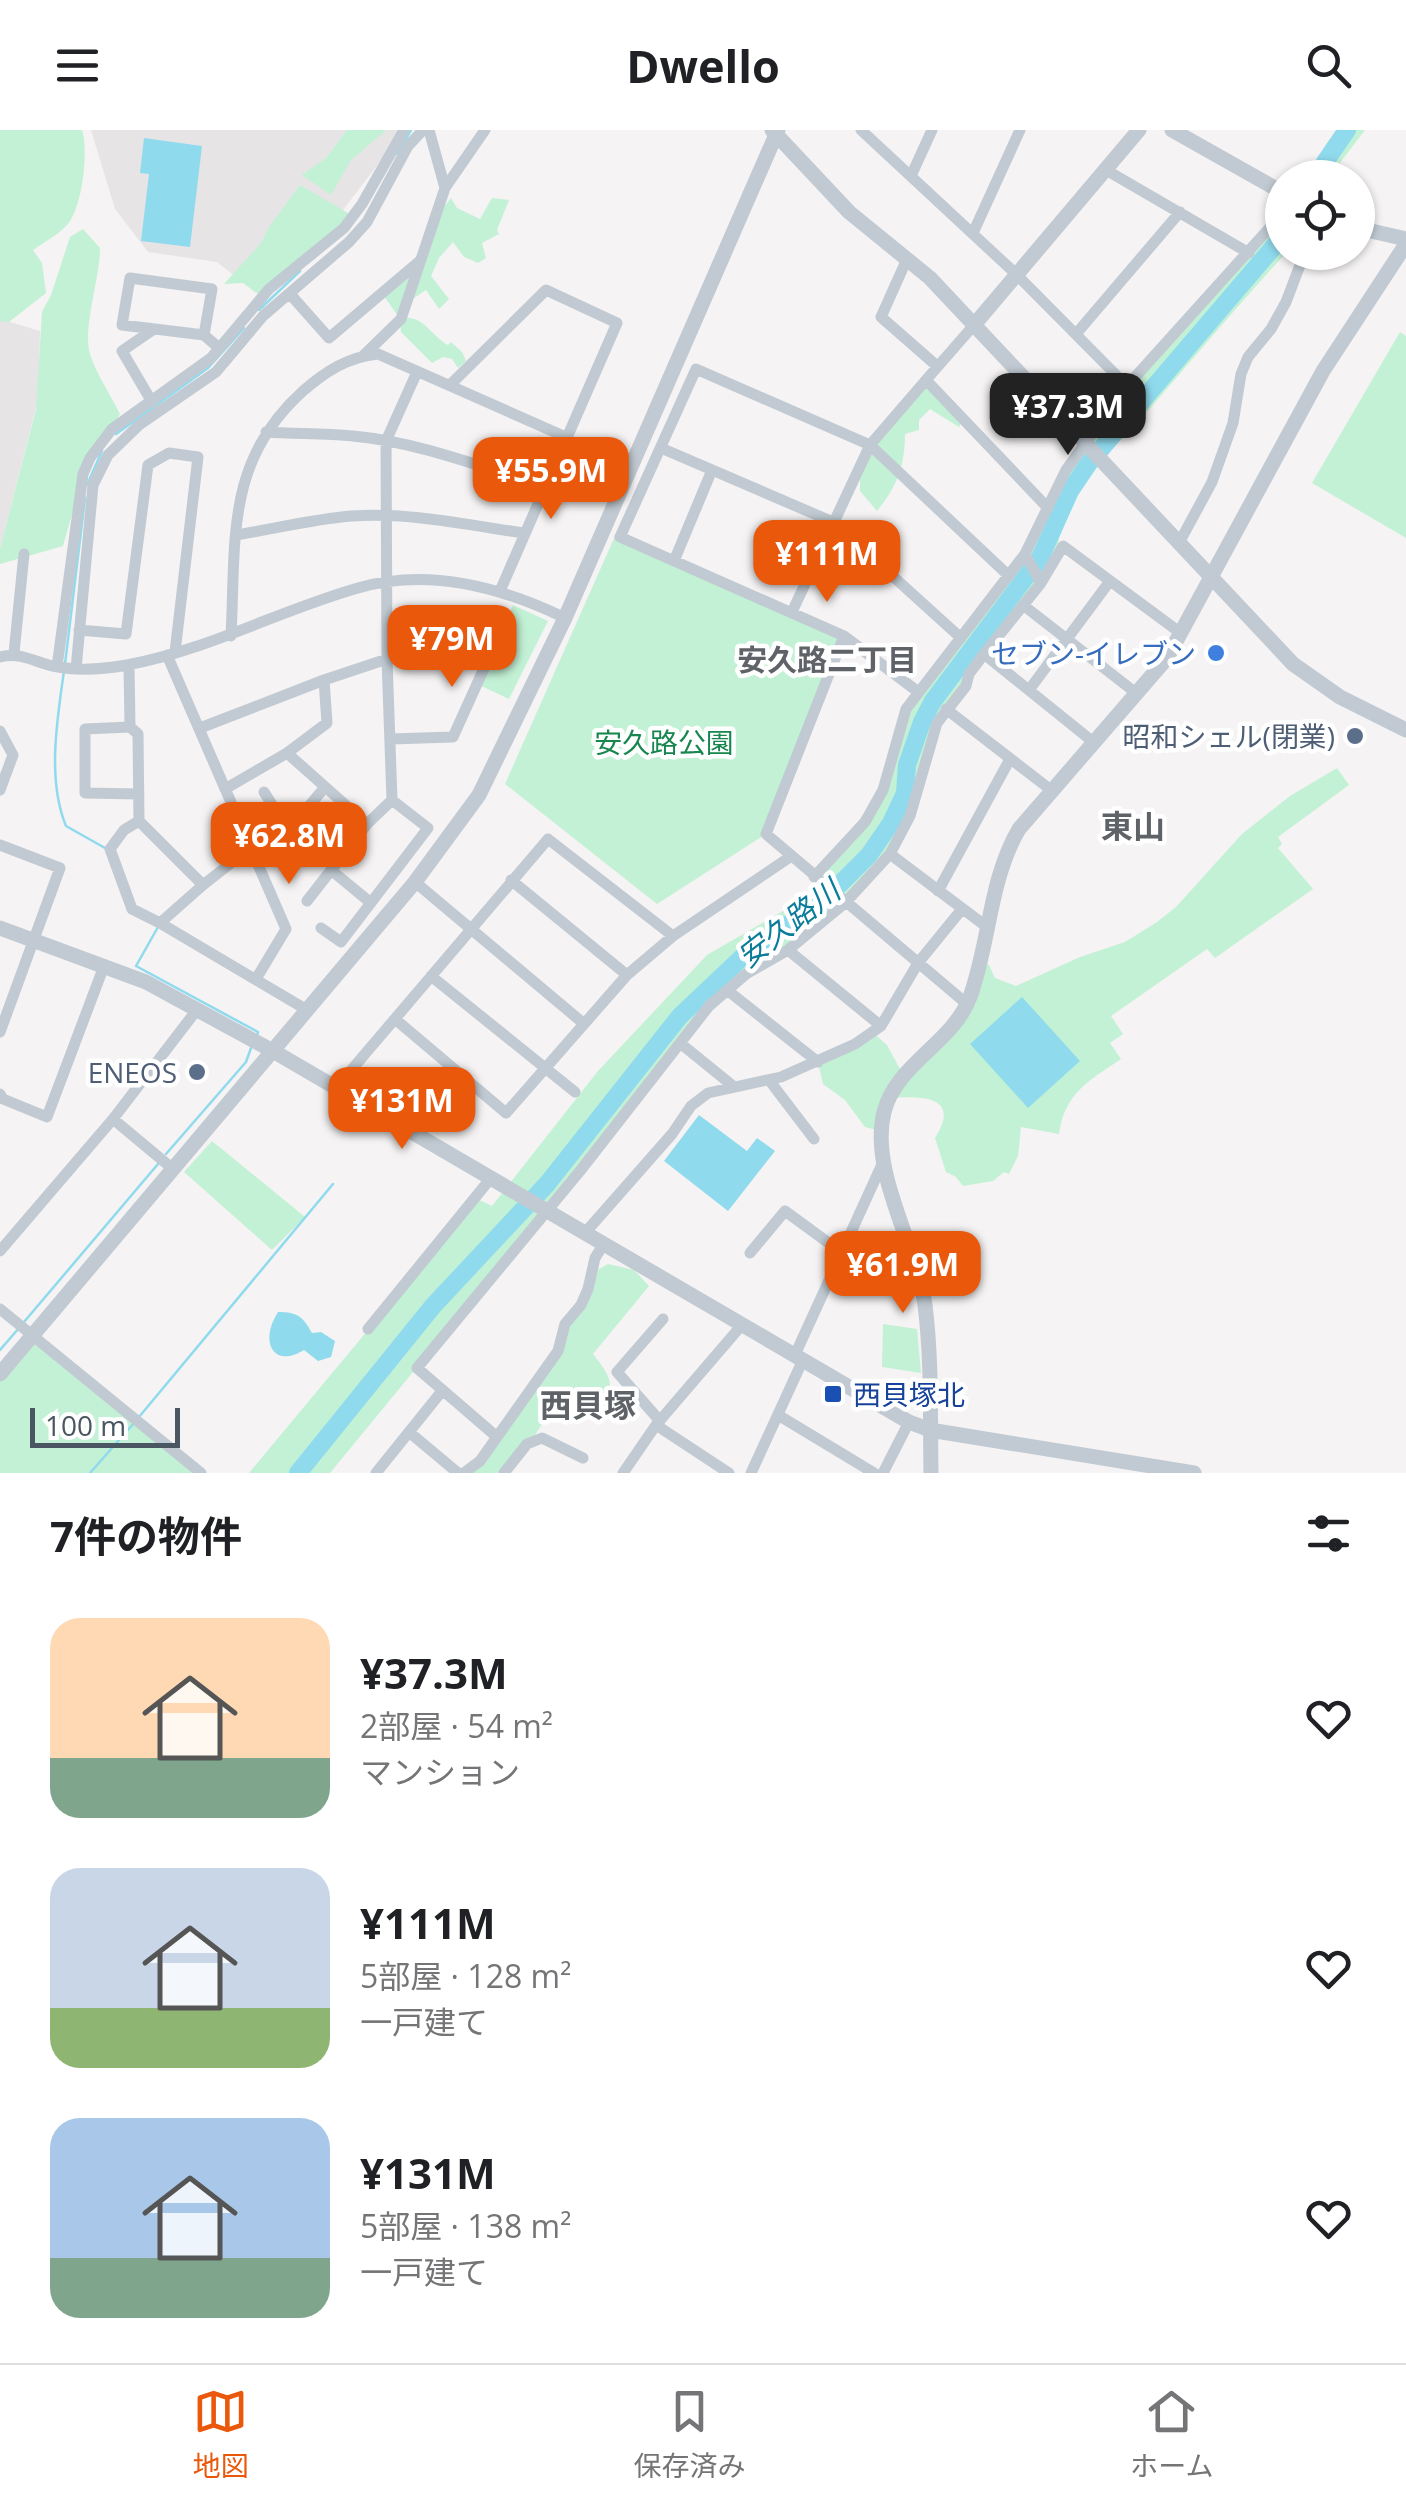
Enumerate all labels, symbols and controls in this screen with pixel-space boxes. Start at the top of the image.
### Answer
text: Dwello [626,35,780,96]
icon: menu [50,38,105,93]
icon: search [1301,38,1356,93]
map controls [1265,160,1375,270]
button: locate [1265,160,1375,270]
pin: ¥37.3M [987,373,1149,458]
text: ¥37.3M [1012,384,1124,427]
pin: ¥55.9M [470,437,632,522]
text: ¥55.9M [495,448,607,491]
pin: ¥111M [757,520,897,605]
text: ¥111M [775,531,879,574]
pin: ¥79M [393,605,511,690]
text: ¥79M [409,616,495,659]
place label: セブン-イレブン [991,634,1196,672]
district label: 安久路二丁目 [737,639,917,680]
marker: セブン-イレブン [1205,642,1227,664]
place label: 昭和シェル(閉業) [1122,717,1335,755]
park label: 安久路公園 [594,723,734,761]
marker: 昭和シェル(閉業) [1344,725,1366,747]
pin: ¥62.8M [208,802,370,887]
district label: 東山 [1101,804,1165,847]
text: ¥62.8M [233,813,345,856]
water label: 安久路川 [728,868,850,976]
place label: ENEOS [88,1053,177,1091]
marker: ENEOS [186,1061,208,1083]
pin: ¥131M [332,1067,472,1152]
text: ¥131M [350,1078,454,1121]
pin: ¥61.9M [822,1231,984,1316]
text: ¥61.9M [847,1242,959,1285]
place label: 西貝塚北 [853,1375,965,1413]
district label: 西貝塚 [540,1383,636,1426]
marker: 西貝塚北 [822,1383,844,1405]
scale bar [30,1403,180,1448]
text: 100 m [45,1406,126,1444]
icon: filters [1301,1506,1356,1561]
text: 7件の物件 [50,1507,242,1564]
text: ¥37.3M [360,1644,508,1701]
icon: home [130,1658,250,1778]
icon: heart [1301,1691,1356,1746]
text: 2部屋 · 54 m² [360,1704,553,1747]
text: マンション [360,1750,520,1793]
text: ¥111M [360,1894,496,1951]
icon: home [130,1908,250,2028]
icon: heart [1301,1941,1356,1996]
text: 5部屋 · 128 m² [360,1954,571,1997]
text: 一戸建て [360,2000,488,2043]
text: ¥131M [360,2144,496,2201]
icon: home [130,2158,250,2278]
icon: heart [1301,2191,1356,2246]
text: 5部屋 · 138 m² [360,2204,571,2247]
text: 一戸建て [360,2250,488,2293]
tab: 地図 [192,2384,248,2484]
tab: 保存済み [633,2384,745,2484]
tab: ホーム [1130,2384,1214,2484]

